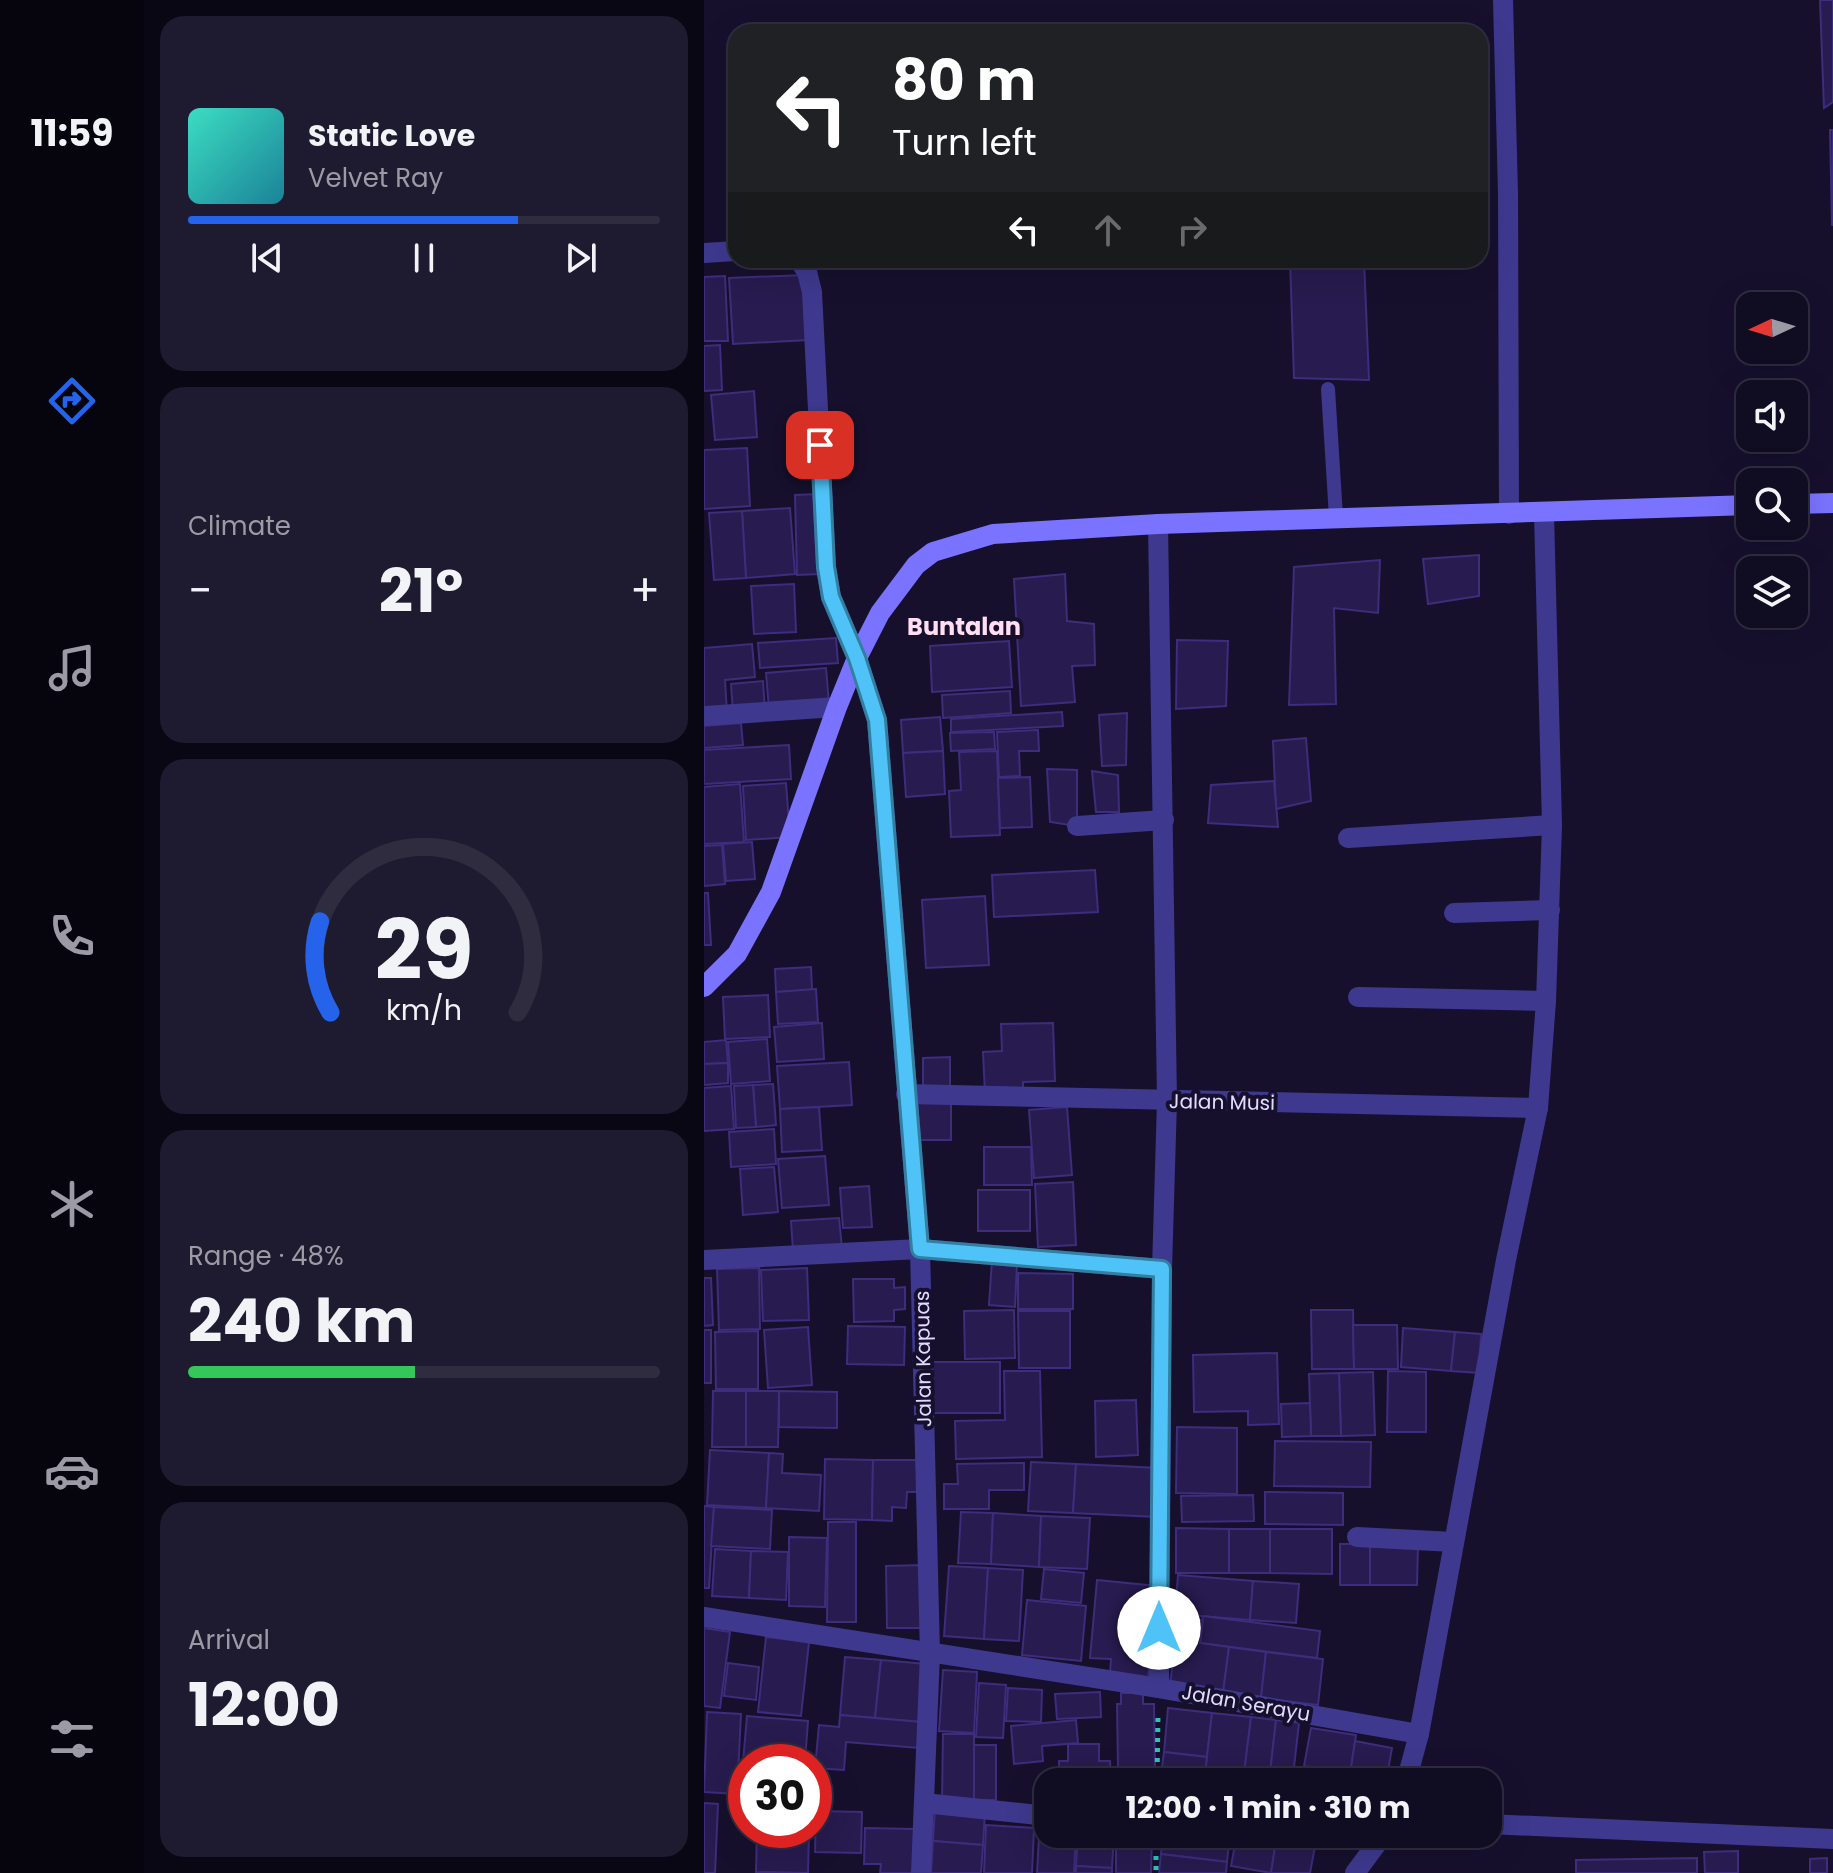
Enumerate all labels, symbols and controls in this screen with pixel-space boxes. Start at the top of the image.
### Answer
text: 80 m [892,41,1036,120]
icon: left [760,56,864,160]
text: 11:59 [31,108,113,159]
text: Static Love [308,114,475,157]
text: Turn left [892,117,1037,168]
text: Velvet Ray [308,160,443,196]
icon: left [1002,208,1046,252]
icon: ahead [1086,208,1130,252]
icon: right [1170,208,1214,252]
icon: previous [245,236,289,280]
icon: pause [402,236,446,280]
icon: next [559,236,603,280]
north arrow [1736,292,1808,364]
map controls [1736,292,1808,628]
icon: directions [44,373,100,429]
button: sound [1736,380,1808,452]
pin [786,411,854,479]
icon: arrive [798,423,842,467]
button: search [1736,468,1808,540]
text: Climate [188,508,291,544]
text: 21° [379,549,463,633]
button: layers [1736,556,1808,628]
text: − [188,560,212,621]
text: + [630,560,660,621]
district label: Buntalan [907,610,1021,643]
icon: music [44,640,100,696]
text: 29 [375,891,473,1007]
icon: phone [44,908,100,964]
text: km/h [386,990,462,1030]
street label: Jalan Musi [1169,1087,1275,1117]
icon: climate [44,1176,100,1232]
text: Range · 48% [188,1238,344,1274]
text: 240 km [188,1279,415,1363]
street label: Jalan Kapuas [908,1291,938,1427]
icon: car [44,1443,100,1499]
position arrow [1117,1586,1201,1670]
text: Arrival [188,1622,270,1658]
text: 12:00 [188,1663,340,1747]
street label: Jalan Serayu [1180,1678,1312,1728]
icon: filters [44,1711,100,1767]
speed limit sign: 30 [728,1744,832,1848]
text: 12:00 · 1 min · 310 m [1125,1786,1411,1829]

